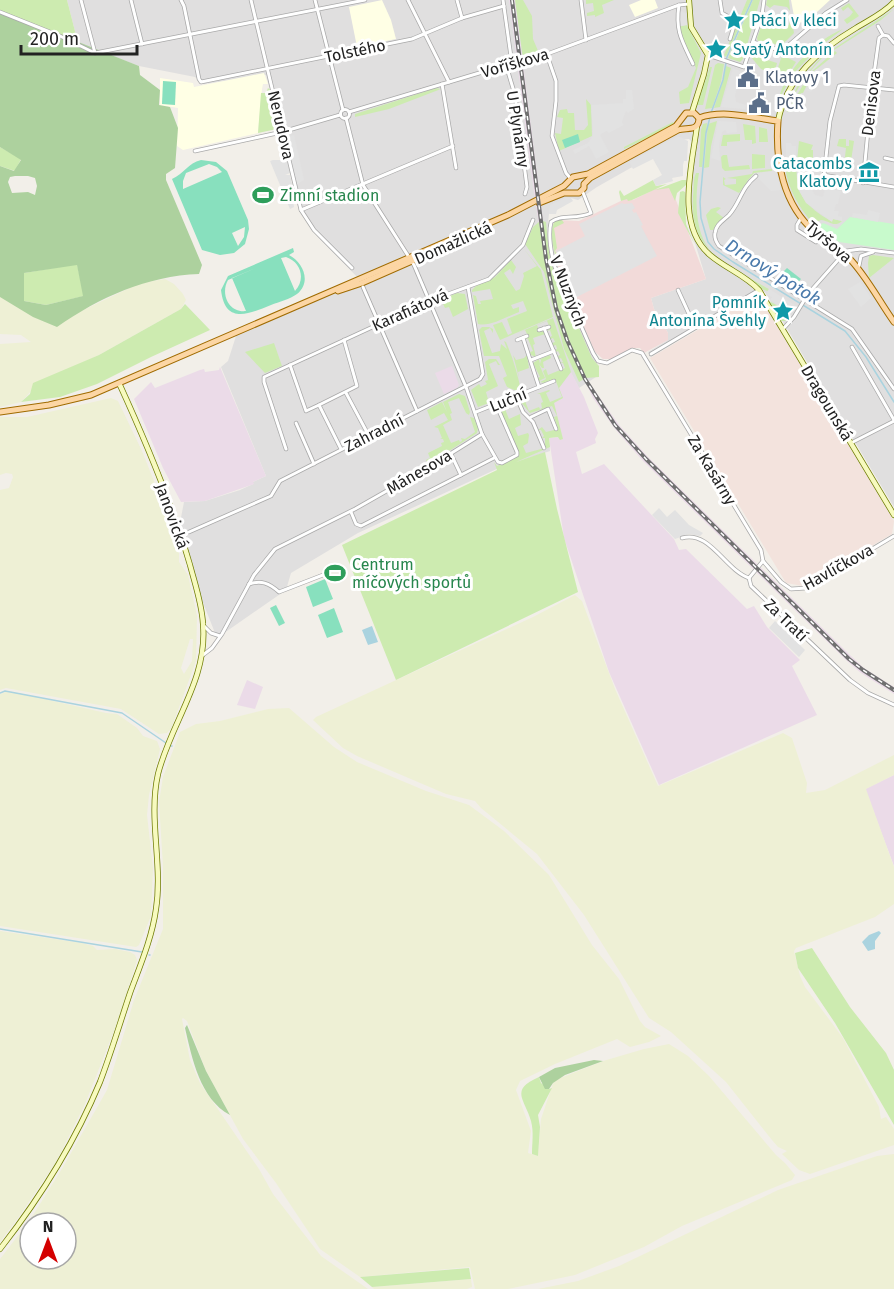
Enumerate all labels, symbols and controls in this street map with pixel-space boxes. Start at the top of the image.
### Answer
place icon: Ptáci v kleci [722,8,746,32]
place label: Ptáci v kleci [751,11,837,30]
scale bar [21,18,136,56]
text: 200 m [30,28,79,50]
street label: Tolstého [323,35,387,67]
place icon: Svatý Antonín [704,37,728,61]
place label: Svatý Antonín [733,40,832,59]
street label: Voříškova [479,44,551,82]
public building icon: Klatovy 1 [736,65,760,89]
place label: Klatovy 1 [765,68,829,87]
street label: Denisova [858,69,884,137]
street label: Nerudova [264,89,298,161]
street label: U Plynárny [503,89,533,169]
public building icon: PČR [747,91,771,115]
place label: PČR [776,93,804,113]
place label: Catacombs Klatovy [773,154,852,191]
museum icon: Catacombs Klatovy [857,160,881,184]
sports icon: Zimní stadion [251,183,275,207]
place label: Zimní stadion [280,186,379,205]
street label: Tyršova [802,217,856,267]
street label: Domažlická [411,218,495,268]
water label: Drnový potok [721,234,825,310]
street label: V Nuzných [546,253,590,329]
street label: Karafiátová [369,285,451,335]
place label: Pomník Antonína Švehly [650,293,767,330]
place icon: Pomník Antonína Švehly [771,299,795,323]
street label: Dragounská [797,362,857,444]
street label: Luční [487,384,530,416]
street label: Zahradní [341,410,407,456]
street label: Za Kasárny [684,432,740,509]
street label: Mánesova [383,446,455,498]
street label: Janovická [151,480,193,552]
street label: Havlíčkova [799,540,877,594]
place label: Centrum míčových sportů [352,555,471,592]
sports icon: Centrum míčových sportů [323,561,347,585]
street label: Za Tratí [760,595,812,646]
north arrow [18,1211,78,1271]
text: N [43,1217,53,1236]

